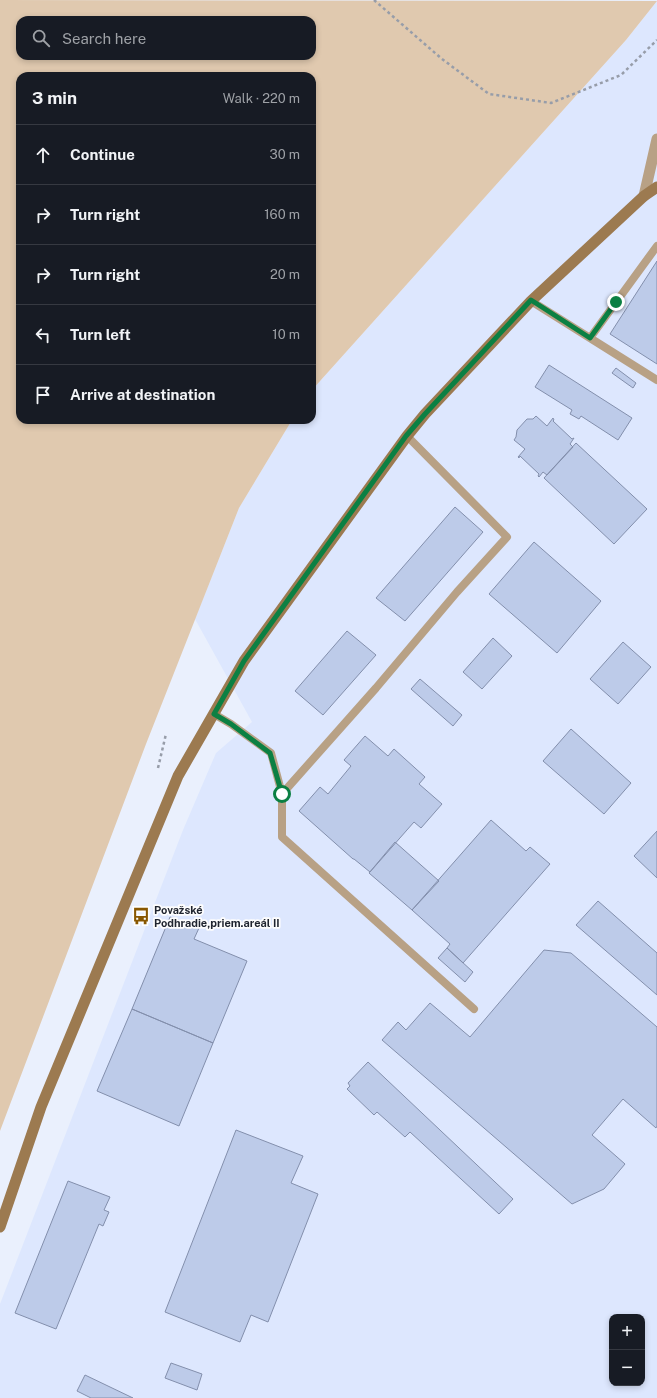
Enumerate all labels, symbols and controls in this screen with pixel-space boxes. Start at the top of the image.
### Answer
search box [16,16,316,60]
icon: search [30,27,52,49]
text: Search here [62,30,146,47]
text: 3 min [32,88,77,108]
text: Walk · 220 m [223,91,300,106]
icon: ahead [32,144,54,166]
text: Continue [70,146,135,163]
text: 30 m [270,147,300,162]
icon: right [32,204,54,226]
text: Turn right [70,206,140,223]
text: 160 m [264,207,300,222]
icon: right [32,264,54,286]
text: Turn right [70,266,140,283]
text: 20 m [270,267,300,282]
route end [607,293,625,311]
icon: left [32,324,54,346]
text: Turn left [70,326,131,343]
text: 10 m [272,327,300,342]
icon: arrive [32,384,54,406]
text: Arrive at destination [70,386,215,403]
route start [273,785,291,803]
place label: Považské Podhradie,priem.areál II [154,904,280,929]
bus stop icon: Považské Podhradie,priem.areál II [131,906,151,926]
map controls [609,1314,645,1386]
button: + [609,1314,645,1350]
button: − [609,1350,645,1386]

